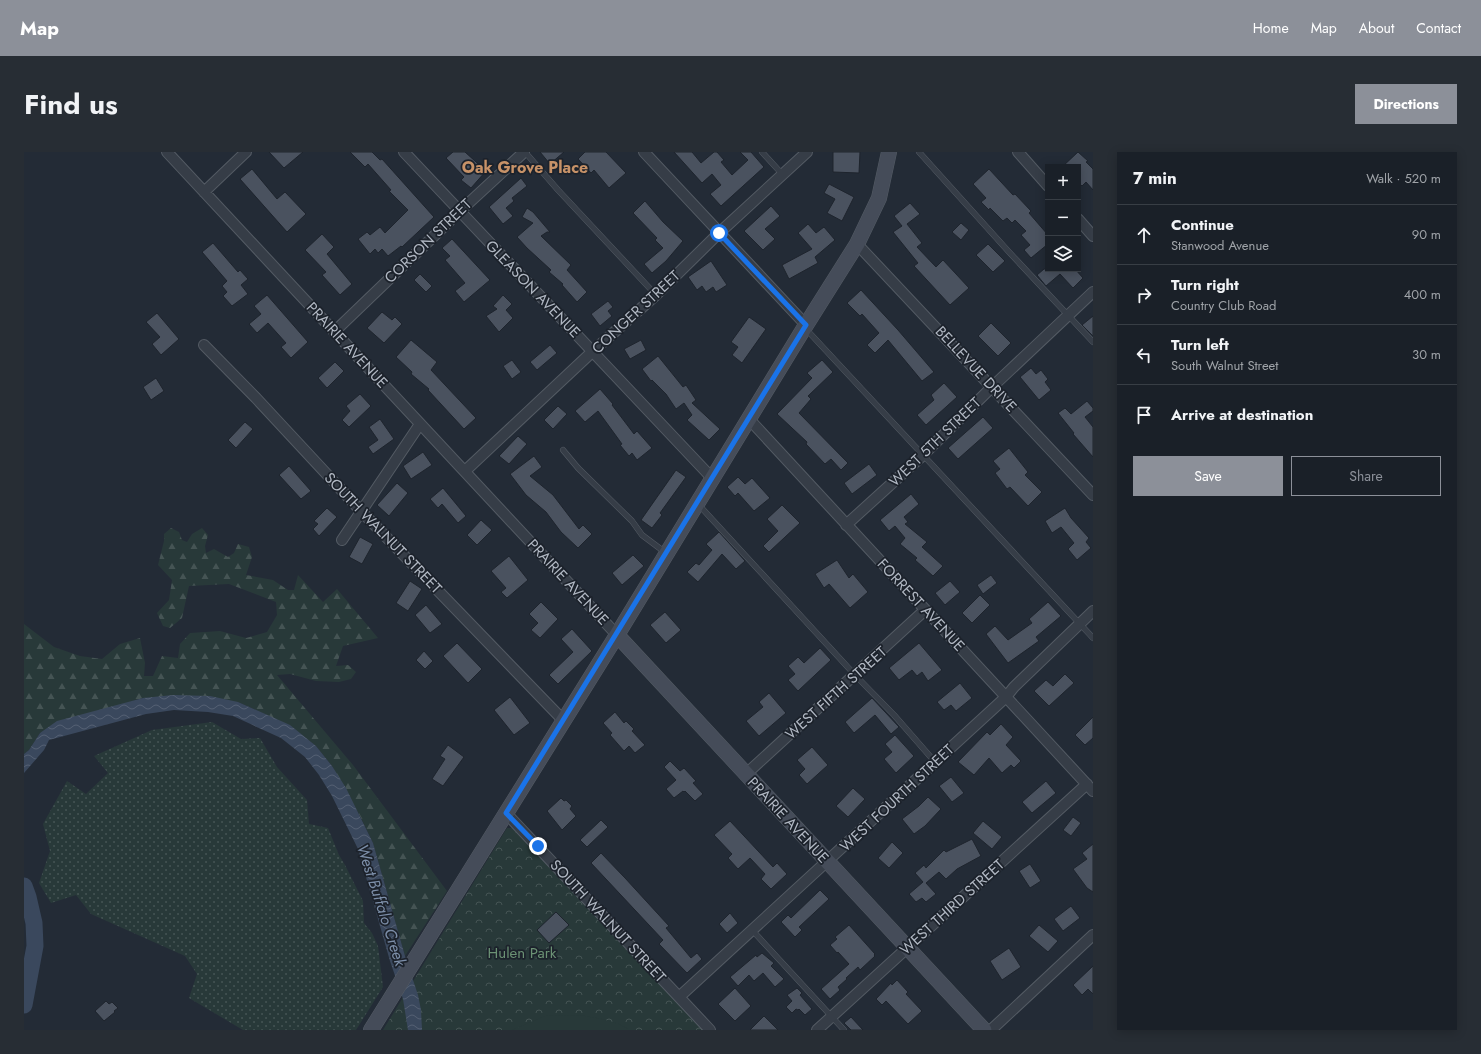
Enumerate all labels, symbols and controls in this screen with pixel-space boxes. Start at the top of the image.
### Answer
text: Map [20,15,59,42]
text: Home [1253,18,1289,38]
text: Map [1311,18,1337,38]
text: About [1359,18,1394,38]
text: Contact [1416,18,1461,38]
text: Find us [24,84,118,125]
button: Directions [1355,84,1457,124]
district label: Oak Grove Place [462,156,588,179]
map controls [1045,164,1081,272]
button: + [1045,164,1081,200]
text: 7 min [1133,166,1177,190]
text: Walk · 520 m [1366,169,1441,188]
street label: CORSON STREET [379,194,477,288]
button: − [1045,200,1081,236]
text: Continue [1171,214,1234,236]
route start [710,224,728,242]
icon: ahead [1133,224,1155,246]
text: 90 m [1412,225,1441,244]
street label: GLEASON AVENUE [480,235,586,343]
button: layers [1045,236,1081,272]
text: Stanwood Avenue [1171,236,1269,255]
street label: CONGER STREET [587,265,685,359]
text: Turn right [1171,274,1239,296]
icon: right [1133,284,1155,306]
text: 400 m [1404,285,1441,304]
text: Country Club Road [1171,296,1276,315]
street label: PRAIRIE AVENUE [301,297,393,393]
street label: BELLEVUE DRIVE [930,321,1022,417]
text: Turn left [1171,334,1229,356]
icon: left [1133,344,1155,366]
text: 30 m [1412,345,1441,364]
text: South Walnut Street [1171,356,1278,375]
street label: WEST 5TH STREET [884,392,986,492]
icon: arrive [1133,404,1155,426]
text: Arrive at destination [1171,404,1313,426]
button: Save [1133,456,1283,496]
button: Share [1291,456,1441,496]
street label: SOUTH WALNUT STREET [319,467,447,599]
street label: PRAIRIE AVENUE [522,534,614,630]
street label: FORREST AVENUE [872,554,970,656]
street label: WEST FIFTH STREET [780,641,892,745]
street label: WEST FOURTH STREET [835,739,959,857]
street label: PRAIRIE AVENUE [742,772,834,868]
route end [529,837,547,855]
water label: West Buffalo Creek [351,841,412,970]
street label: WEST THIRD STREET [895,854,1009,960]
street label: SOUTH WALNUT STREET [545,855,671,987]
park label: Hulen Park [488,942,557,964]

